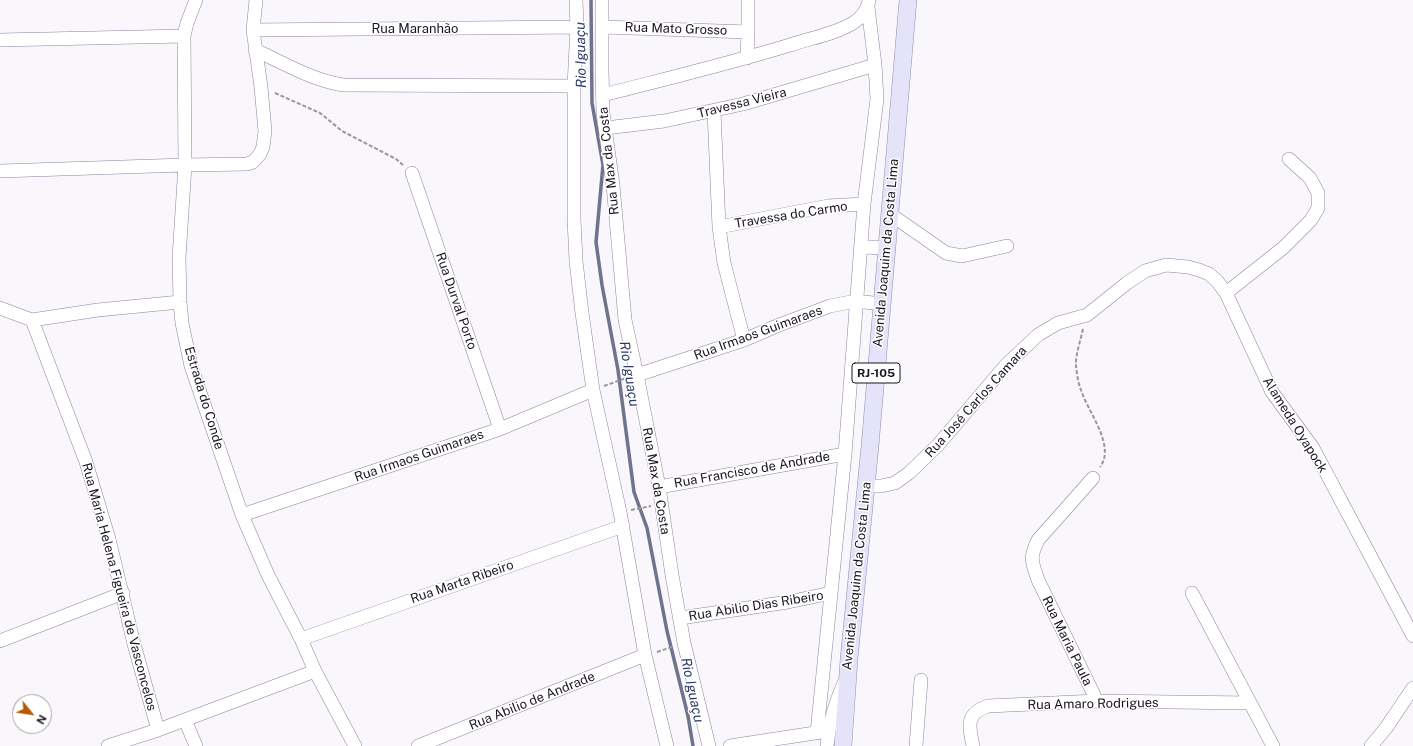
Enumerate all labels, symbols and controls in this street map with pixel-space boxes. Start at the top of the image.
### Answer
street label: Rua Mato Grosso [624,19,728,39]
street label: Rua Maranhão [372,21,458,37]
water label: Rio Iguaçu [572,22,590,88]
street label: Travessa Vieira [696,84,788,122]
street label: Rua Max da Costa [596,106,622,216]
street label: Avenida Joaquim da Costa Lima [870,158,902,348]
street label: Travessa do Carmo [733,198,849,232]
street label: Rua Durval Porto [432,250,480,352]
street label: Rua Irmaos Guimaraes [692,302,824,364]
water label: Rio Iguaçu [616,340,642,408]
street label: Rua José Carlos Camara [922,343,1030,461]
street label: Estrada do Conde [181,345,227,451]
road number: RJ-105 [852,363,900,383]
street label: Alameda Oyapock [1259,374,1331,476]
street label: Rua Max da Costa [639,426,673,536]
street label: Rua Irmaos Guimaraes [352,427,486,485]
street label: Rua Francisco de Andrade [673,449,831,491]
street label: Rua Maria Helena Figueira de Vasconcelos [78,461,160,713]
street label: Avenida Joaquim da Costa Lima [839,481,875,671]
street label: Rua Marta Ribeiro [408,557,516,607]
street label: Rua Abilio Dias Ribeiro [687,588,825,624]
street label: Rua Maria Paula [1039,594,1095,688]
water label: Rio Iguaçu [677,656,707,724]
street label: Rua Abilio de Andrade [467,669,597,733]
north arrow [12,694,52,734]
street label: Rua Amaro Rodrigues [1027,695,1159,713]
text: N [34,713,49,726]

